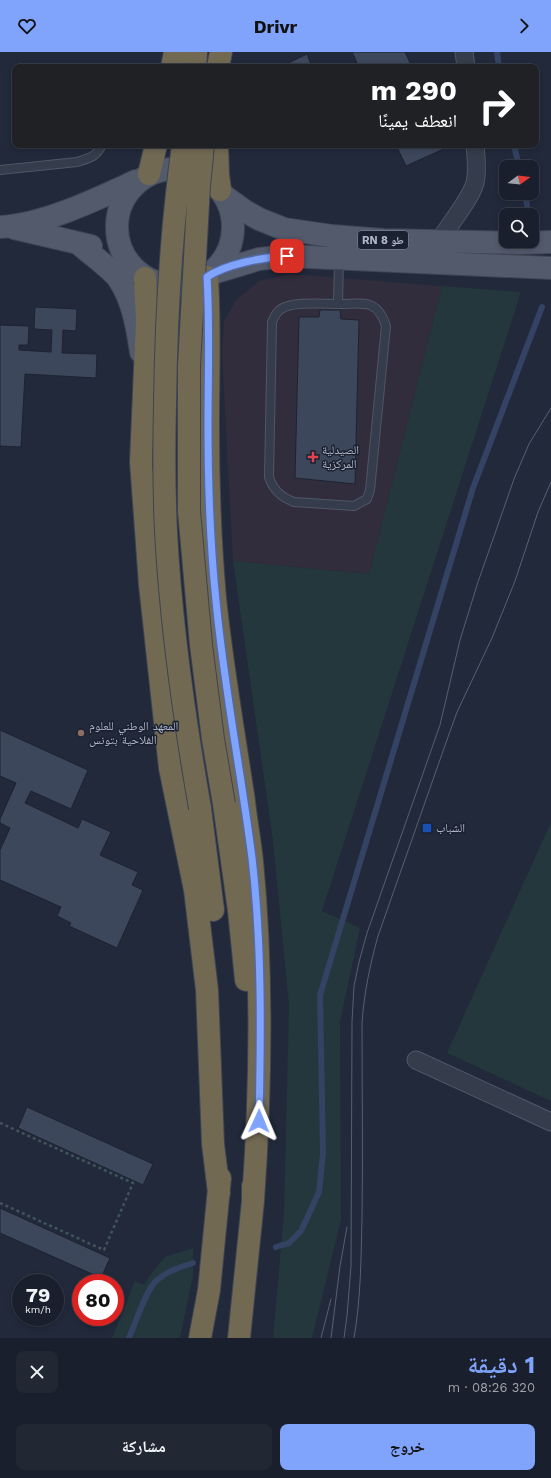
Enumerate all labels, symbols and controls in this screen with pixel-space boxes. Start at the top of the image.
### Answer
icon: heart [16,15,38,37]
icon: forward [513,15,535,37]
text: Drivr [254,16,297,37]
text: 290 m [371,74,457,107]
icon: right [471,80,523,132]
text: انعطف يمينًا [378,110,457,131]
north arrow [499,160,539,200]
map controls [499,160,539,248]
button: search [499,208,539,248]
road number: RN 8 طو [358,231,408,249]
pin [270,239,304,273]
icon: arrive [276,245,298,267]
place label: الصيدلية المركزية [322,443,359,471]
marker: الصيدلية المركزية [307,451,319,463]
place label: المعهد الوطني للعلوم الفلاحية بتونس [89,719,178,747]
marker: المعهد الوطني للعلوم الفلاحية بتونس [76,728,86,738]
place label: الشباب [436,821,465,835]
marker: الشباب [421,822,433,834]
position arrow [238,1100,280,1142]
speed limit sign: 80 [72,1274,124,1326]
text: 79 [26,1283,50,1307]
text: km/h [25,1304,51,1315]
button: close [16,1351,58,1393]
text: 1 دقيقة [467,1351,535,1379]
text: 320 m · 08:26 [448,1380,535,1395]
button: مشاركة [16,1424,272,1470]
button: خروج [280,1424,535,1470]

